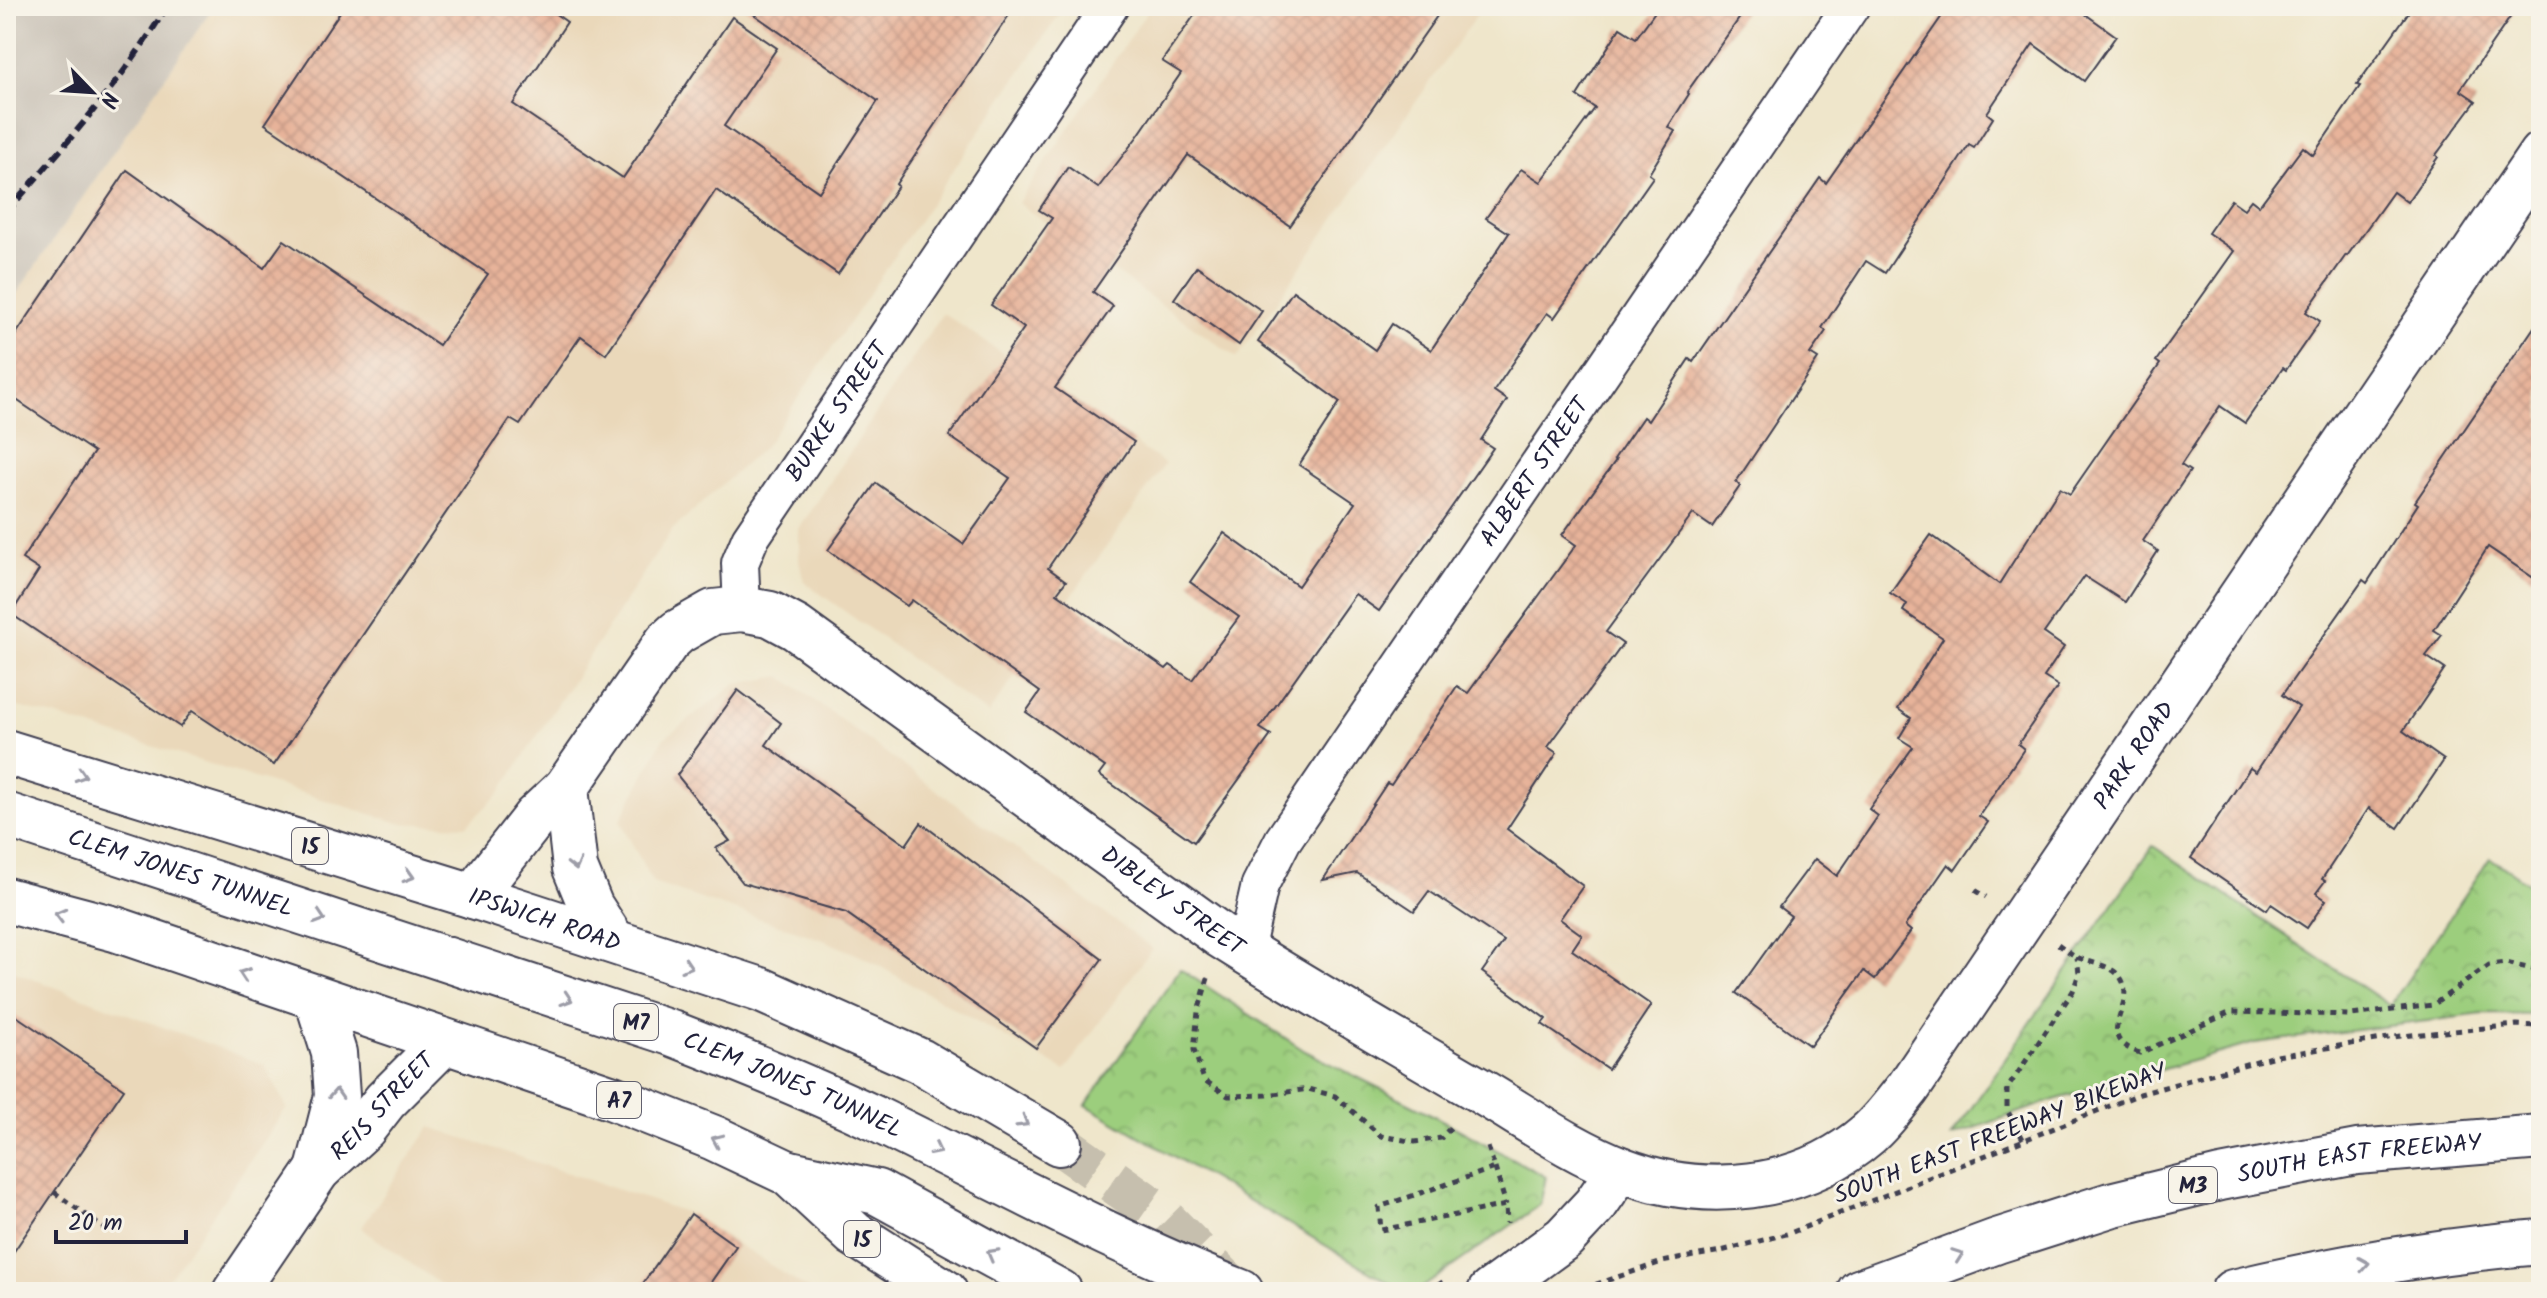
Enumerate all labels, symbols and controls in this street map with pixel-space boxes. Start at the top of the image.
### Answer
north arrow [52,52,132,132]
text: N [89,86,127,113]
street label: BURKE STREET [776,332,900,490]
street label: ALBERT STREET [1470,388,1602,555]
street label: PARK ROAD [2084,694,2186,818]
one-way arrow [73,766,87,782]
street label: CLEM JONES TUNNEL [62,819,298,929]
road number: 15 [292,828,328,864]
street label: DIBLEY STREET [1092,837,1254,968]
one-way arrow [566,857,583,871]
one-way arrow [402,867,416,883]
street label: IPSWICH ROAD [463,878,625,964]
one-way arrow [54,907,68,924]
one-way arrow [312,908,326,924]
one-way arrow [679,956,693,972]
one-way arrow [237,967,251,983]
one-way arrow [559,989,573,1005]
road number: M7 [614,1004,658,1040]
street label: CLEM JONES TUNNEL [677,1021,909,1150]
street label: REIS STREET [322,1042,446,1171]
street label: SOUTH EAST FREEWAY BIKEWAY [1828,1052,2174,1216]
road number: A7 [597,1082,641,1118]
one-way arrow [327,1087,344,1100]
one-way arrow [1014,1113,1029,1128]
street label: SOUTH EAST FREEWAY [2234,1124,2484,1195]
one-way arrow [711,1134,726,1150]
one-way arrow [928,1140,943,1155]
road number: M3 [2169,1167,2217,1203]
scale bar [56,1194,186,1244]
text: 20 m [68,1204,123,1243]
road number: 15 [844,1221,880,1257]
one-way arrow [1951,1248,1965,1265]
one-way arrow [986,1249,1000,1264]
one-way arrow [2357,1257,2371,1274]

